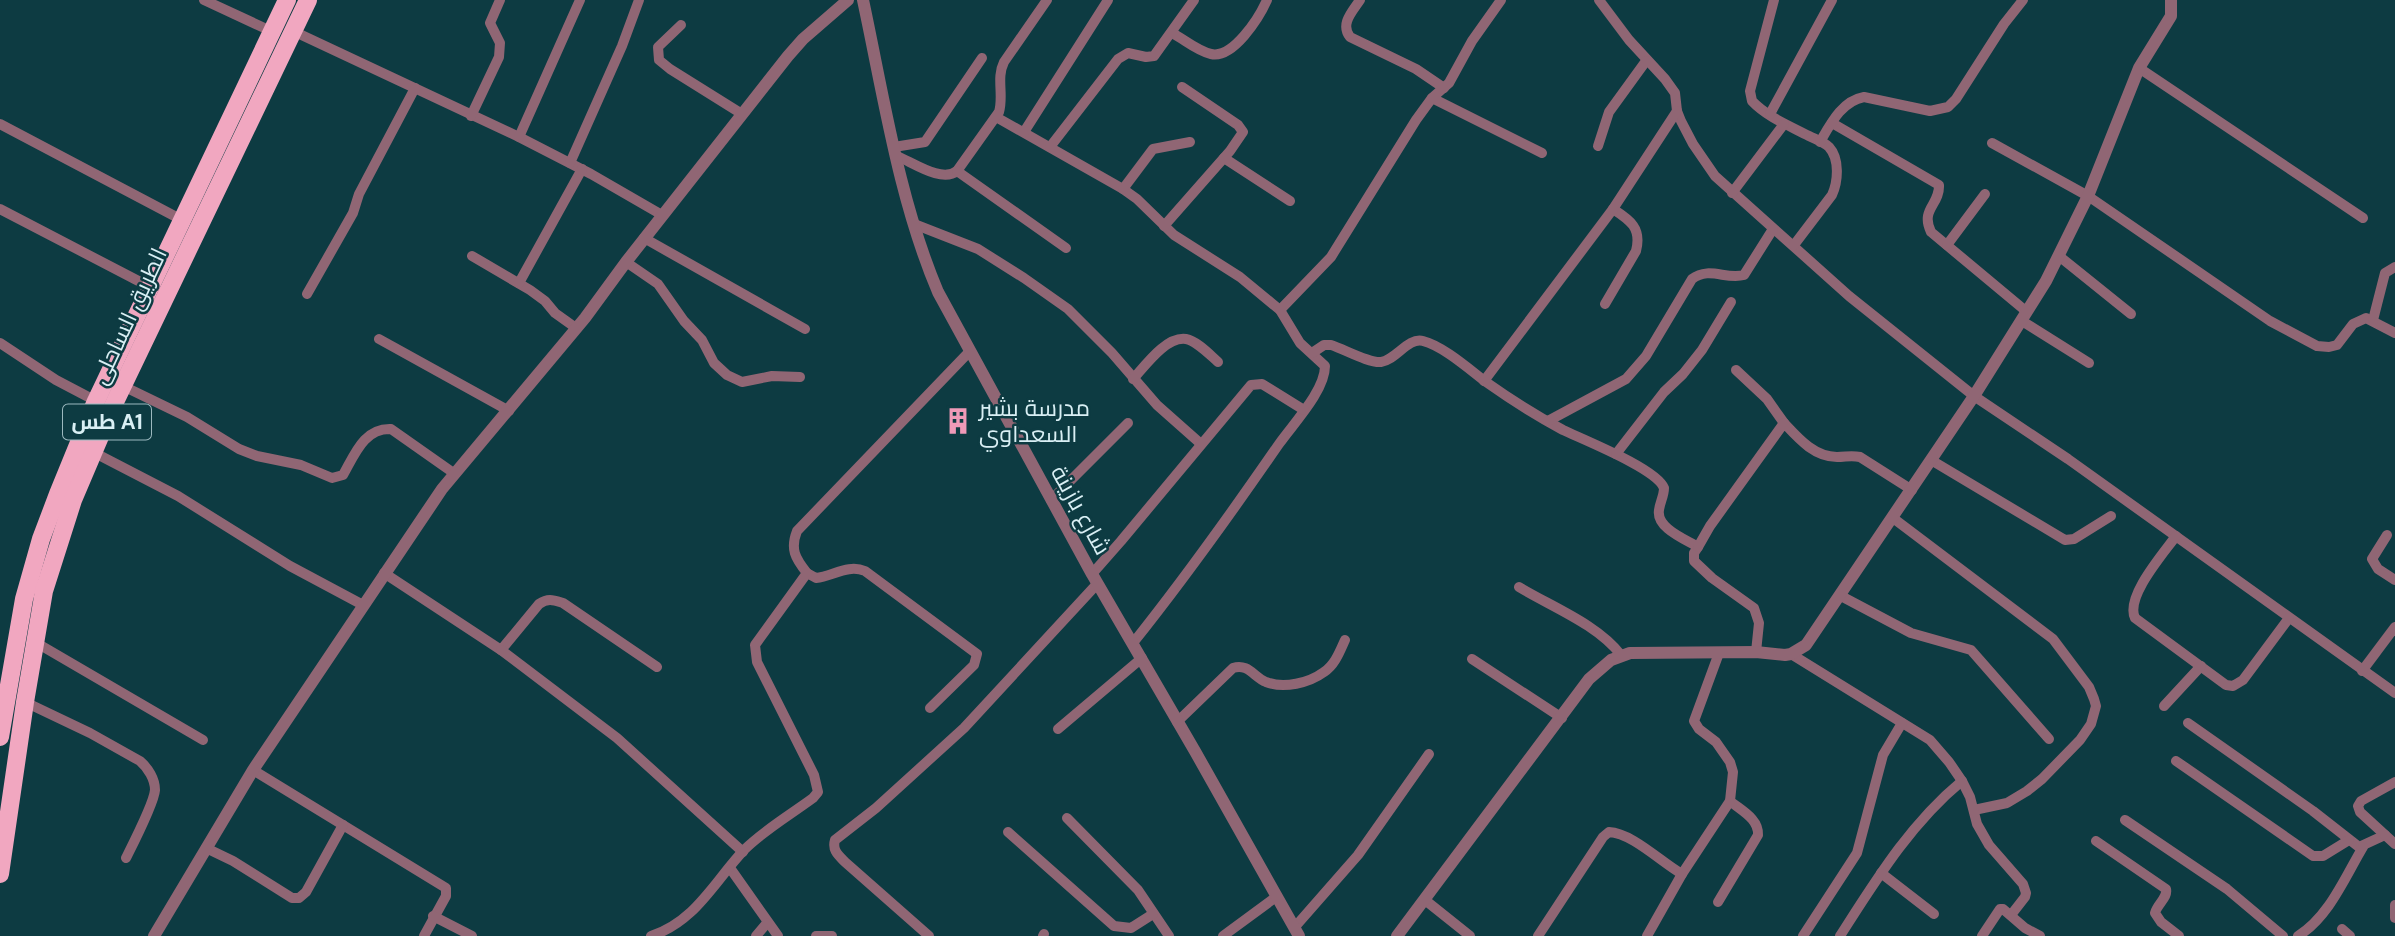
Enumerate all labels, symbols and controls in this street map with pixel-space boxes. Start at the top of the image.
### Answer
street label: الطريق الساحلى [84,243,174,389]
place label: مدرسة بشير السعداوي [977,393,1090,452]
road number: طس A1 [63,404,151,440]
building icon: مدرسة بشير السعداوي [943,406,973,436]
street label: شارع بازينة [1043,460,1118,560]

